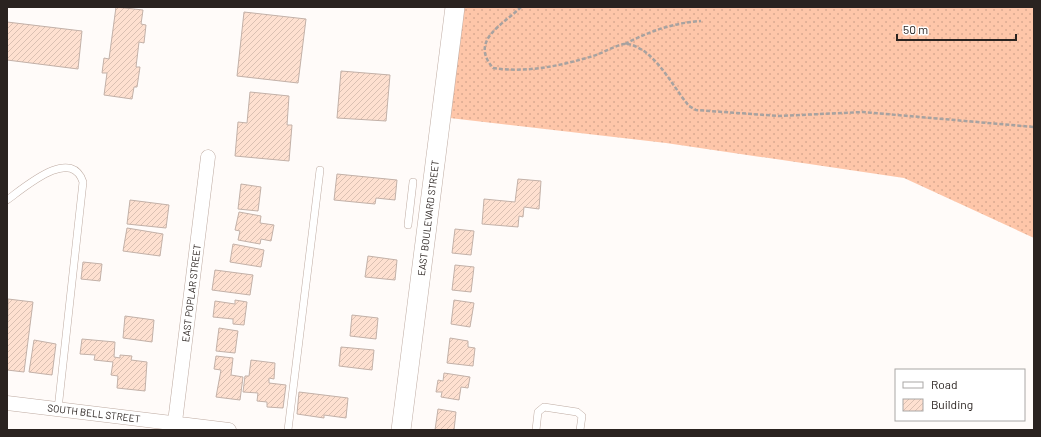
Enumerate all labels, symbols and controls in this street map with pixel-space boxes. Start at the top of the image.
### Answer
scale bar [897,16,1016,42]
text: 50 m [903,22,928,36]
street label: EAST BOULEVARD STREET [415,159,441,277]
street label: EAST POPLAR STREET [179,243,203,343]
legend [895,369,1025,421]
text: Road [931,377,958,391]
text: Building [931,397,973,411]
street label: SOUTH BELL STREET [47,401,142,425]

